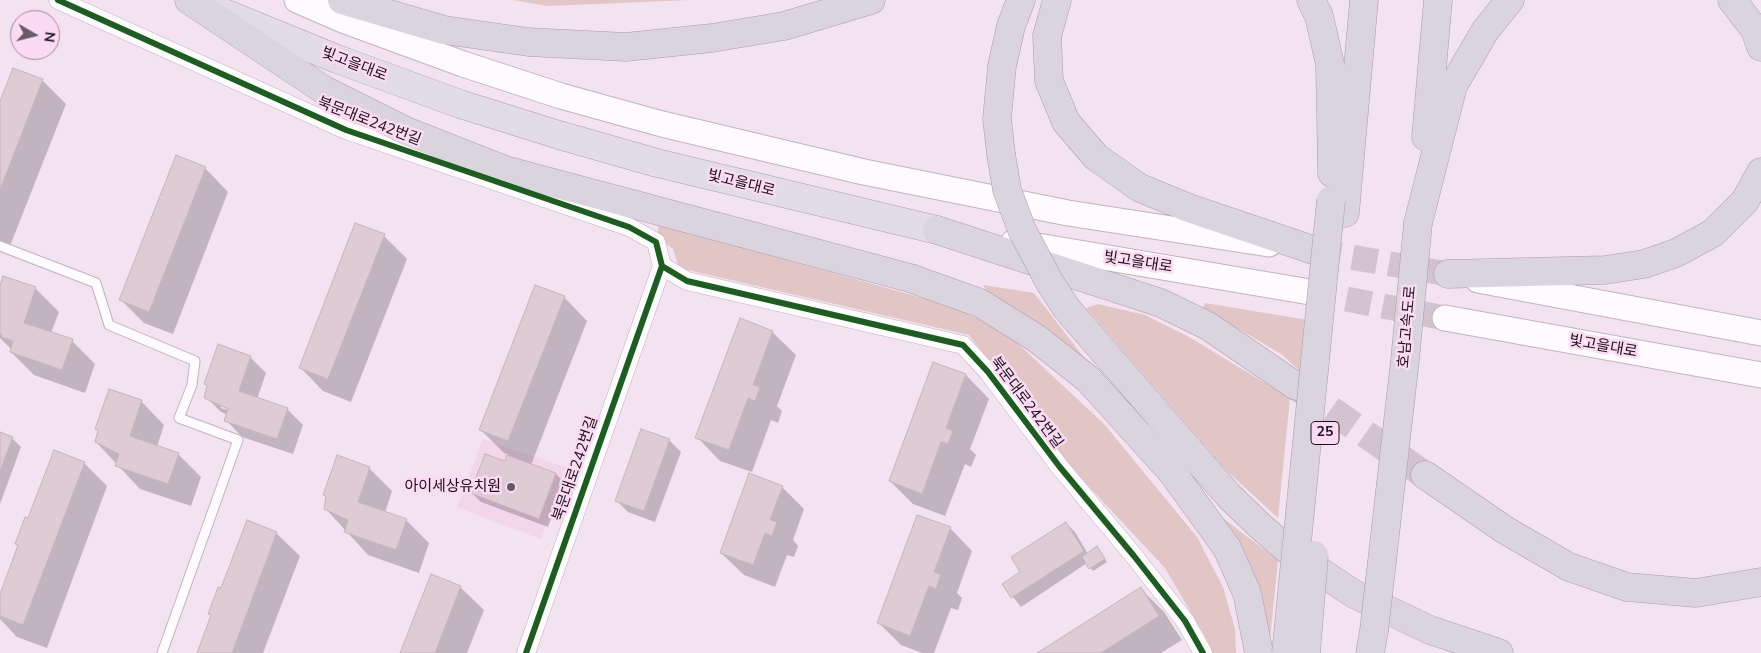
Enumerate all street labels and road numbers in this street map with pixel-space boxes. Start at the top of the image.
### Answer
street label: 빛고을대로 [319,44,389,86]
street label: 북문대로242번길 [315,94,423,150]
street label: 빛고을대로 [705,167,777,201]
street label: 빛고을대로 [1103,249,1173,277]
street label: 호남고속도로 [1395,285,1421,369]
street label: 빛고을대로 [1567,332,1639,362]
street label: 북문대로242번길 [986,354,1066,452]
street label: 북문대로242번길 [550,414,602,524]
road number: 25 [1311,422,1339,444]

